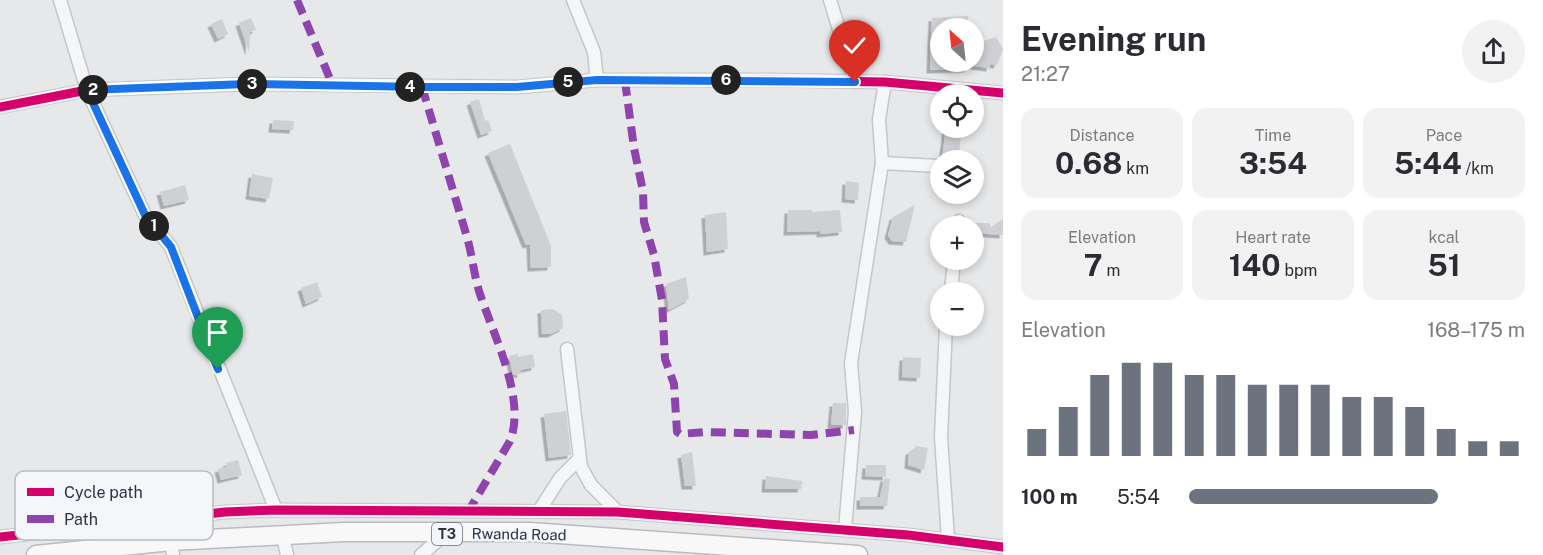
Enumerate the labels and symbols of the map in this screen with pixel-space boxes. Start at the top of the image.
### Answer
north arrow [930,18,984,72]
pin [829,20,880,82]
pin: 6 [711,65,741,95]
pin: 5 [553,67,583,97]
pin: 3 [237,69,267,99]
pin: 4 [395,72,425,102]
pin: 2 [78,75,108,105]
pin: 1 [139,211,169,241]
pin [192,307,243,369]
legend [15,471,213,540]
text: Cycle path [64,483,143,502]
text: Path [64,510,98,529]
road number: T3 [432,523,462,545]
street label: Rwanda Road [471,525,567,543]

